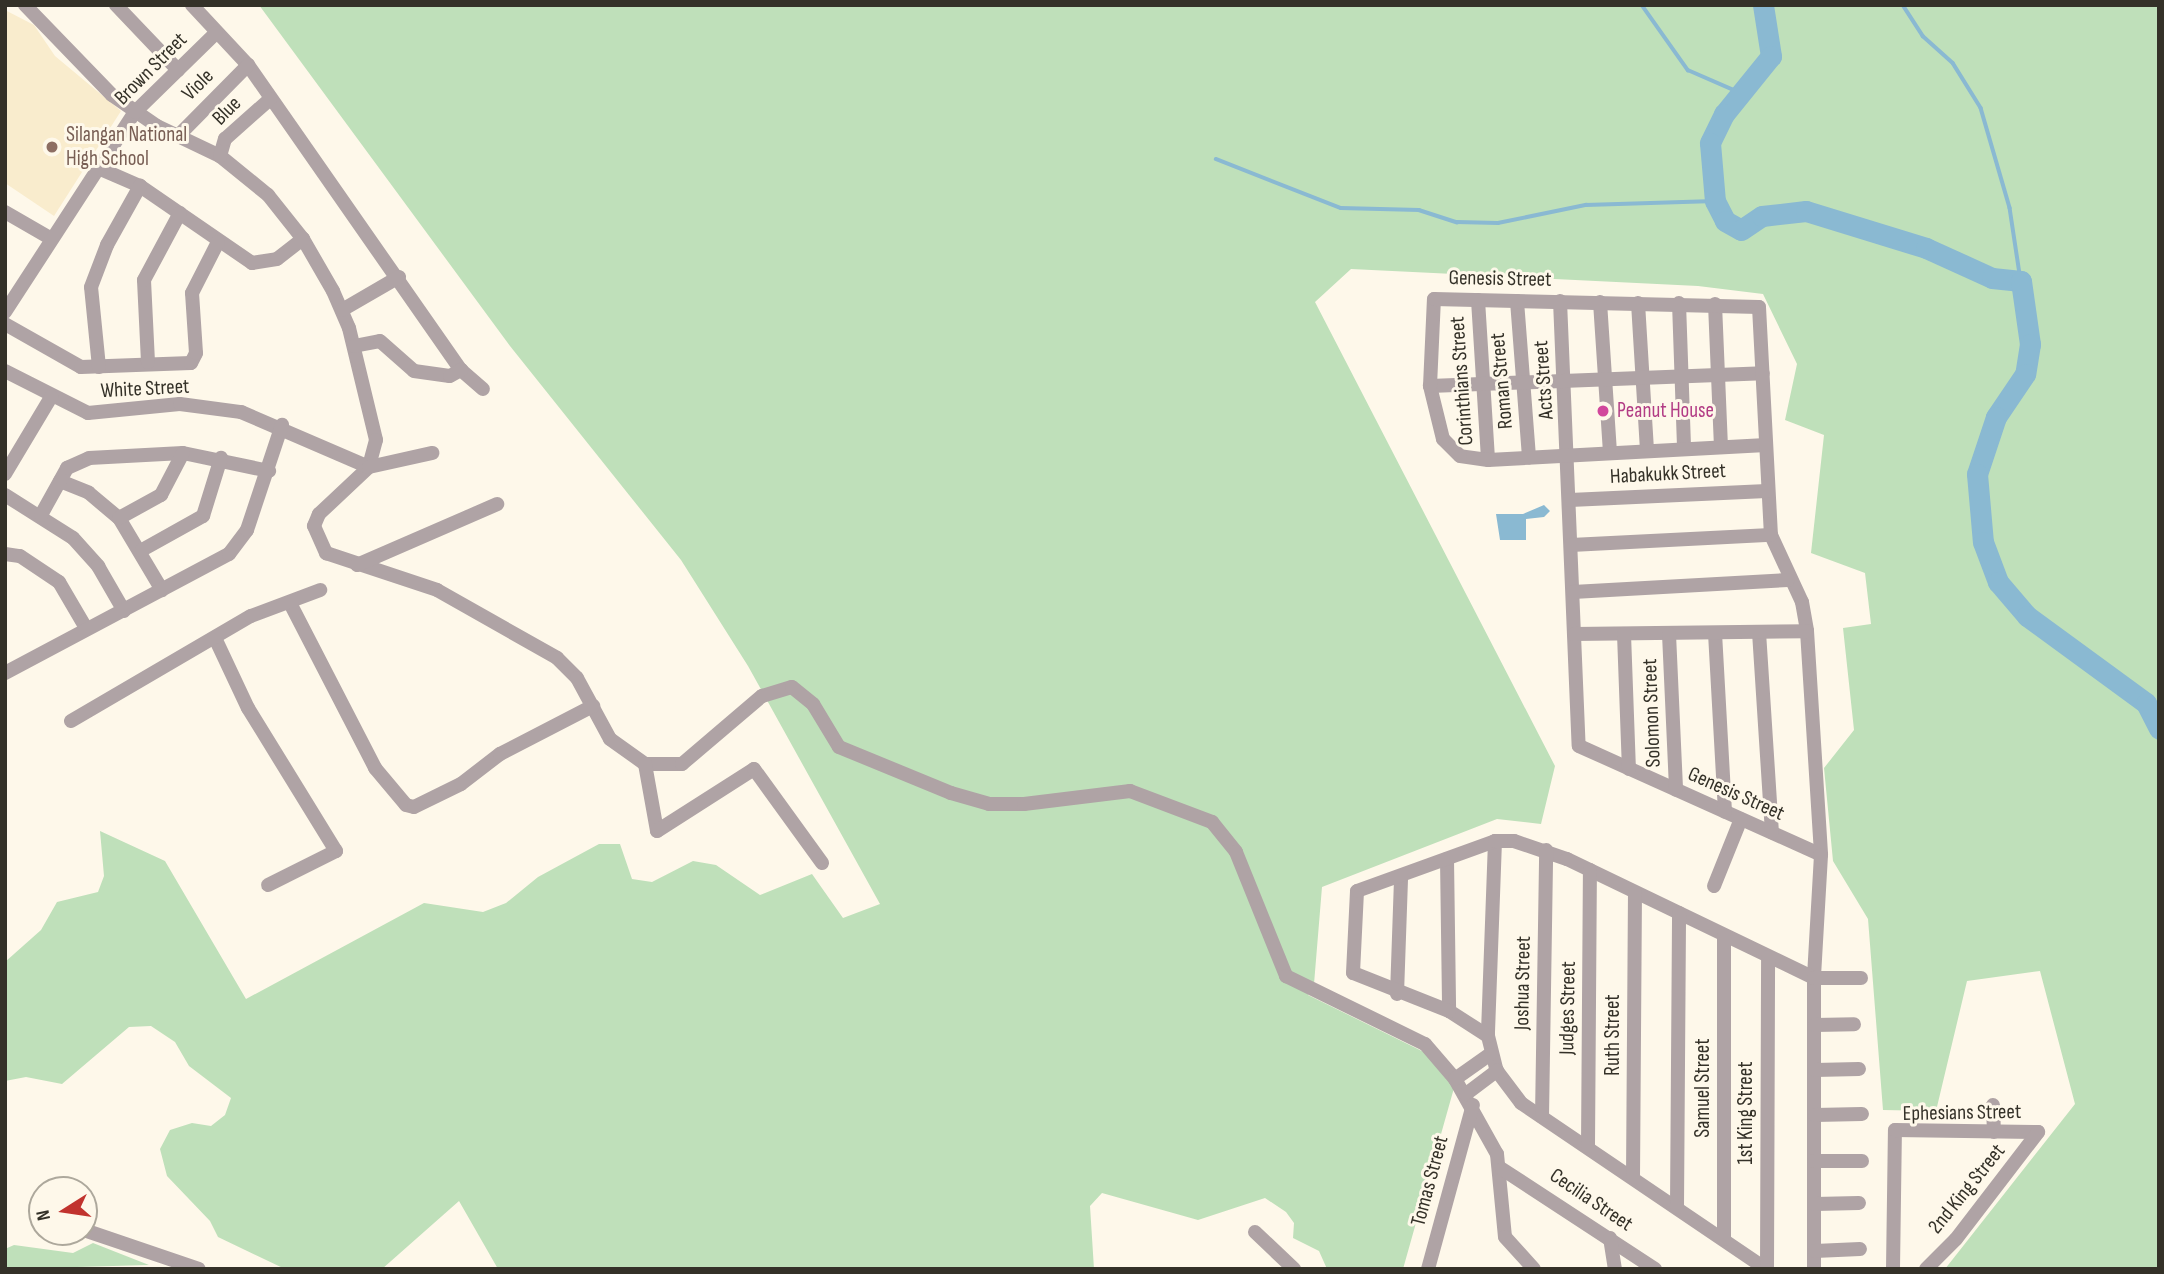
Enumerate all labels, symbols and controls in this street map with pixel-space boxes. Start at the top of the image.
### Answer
street label: Brown Street [110,28,192,110]
street label: Viole [177,64,219,106]
street label: Blue [207,91,247,131]
place label: Silangan National High School [66,122,187,172]
marker: Silangan National High School [44,139,60,155]
street label: Genesis Street [1448,266,1552,292]
street label: Corinthians Street [1445,316,1479,446]
street label: Roman Street [1485,332,1519,430]
street label: Acts Street [1529,340,1559,420]
street label: White Street [100,374,190,404]
place label: Peanut House [1617,398,1714,424]
marker: Peanut House [1595,403,1611,419]
street label: Habakukk Street [1609,458,1727,490]
street label: Solomon Street [1638,658,1666,768]
street label: Genesis Street [1684,762,1788,826]
street label: Joshua Street [1510,936,1536,1030]
street label: Judges Street [1555,961,1581,1055]
street label: Ruth Street [1600,994,1626,1076]
street label: Samuel Street [1690,1038,1716,1138]
street label: 1st King Street [1733,1061,1759,1165]
street label: Ephesians Street [1903,1099,2021,1127]
street label: Tomas Street [1406,1133,1454,1229]
street label: 2nd King Street [1923,1139,2011,1239]
street label: Cecilia Street [1545,1163,1637,1237]
north arrow [28,1176,98,1246]
text: N [32,1208,56,1222]

